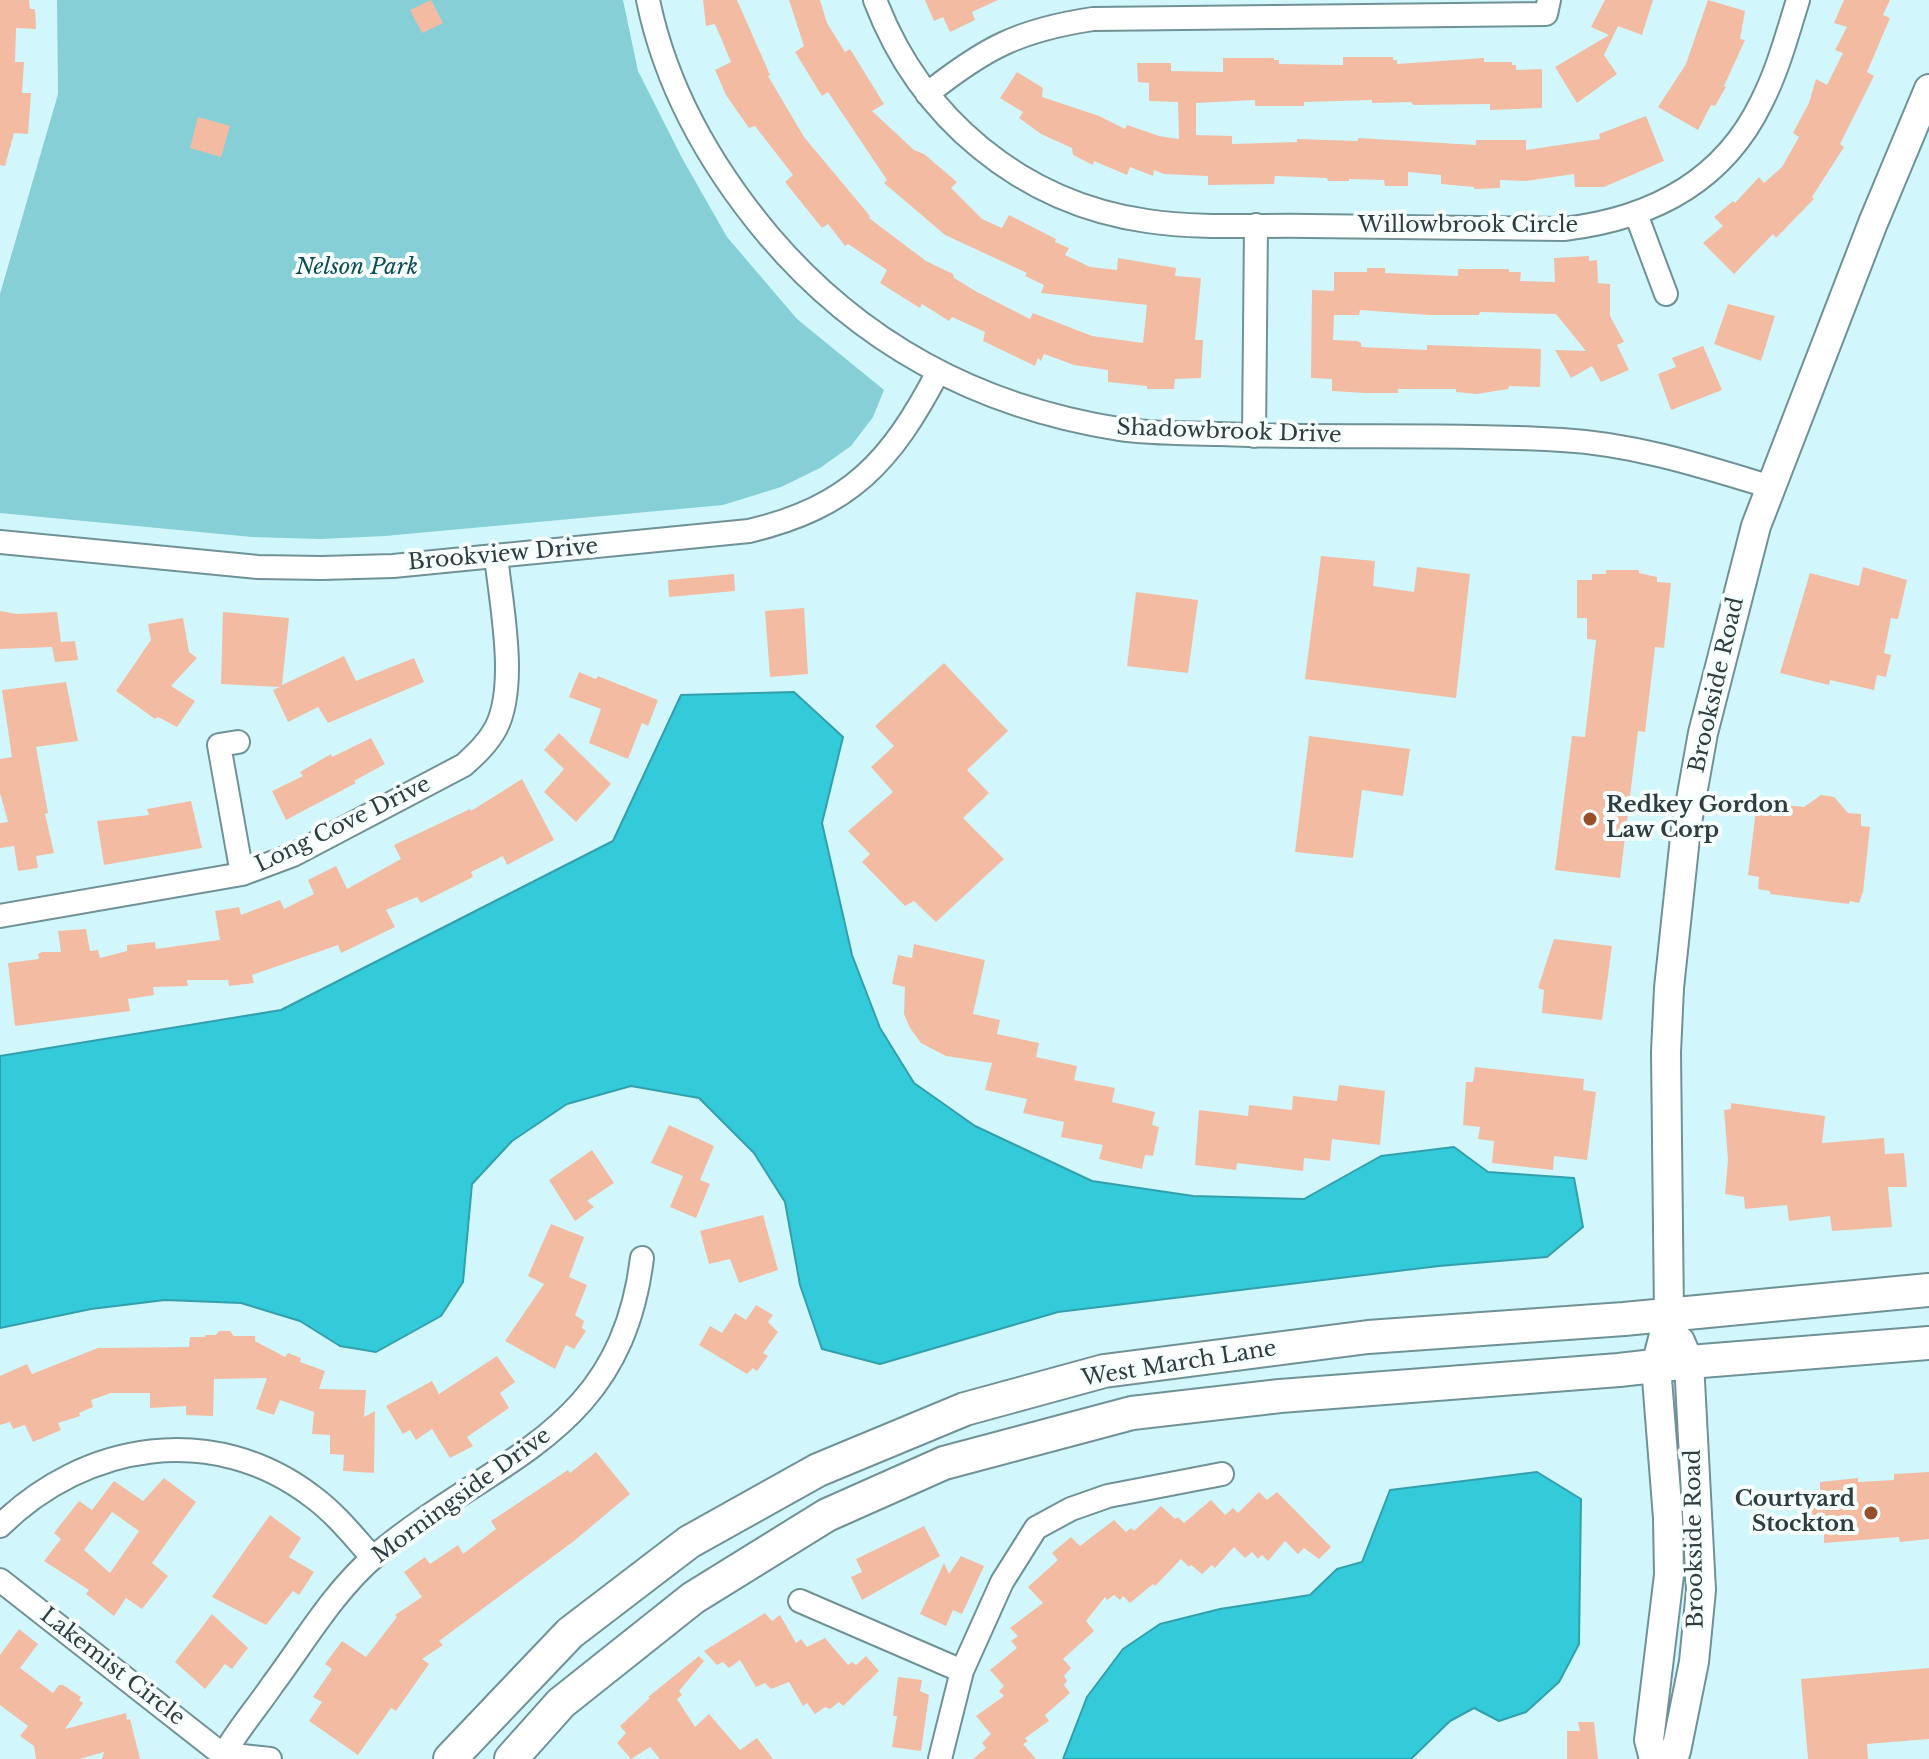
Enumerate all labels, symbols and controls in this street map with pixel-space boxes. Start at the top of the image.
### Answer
street label: Willowbrook Circle [1358,213,1578,239]
park label: Nelson Park [296,255,418,281]
street label: Shadowbrook Drive [1116,415,1342,449]
street label: Brookview Drive [407,534,599,576]
street label: Brookside Road [1684,595,1750,775]
street label: Long Cove Drive [251,771,435,879]
place label: Redkey Gordon Law Corp [1606,793,1789,844]
marker: Redkey Gordon Law Corp [1581,810,1599,828]
street label: West March Lane [1080,1336,1278,1392]
street label: Morningside Drive [368,1423,556,1569]
street label: Brookside Road [1680,1449,1710,1629]
place label: Courtyard Stockton [1735,1487,1855,1538]
marker: Courtyard Stockton [1862,1504,1880,1522]
street label: Lakemist Circle [34,1602,190,1732]

